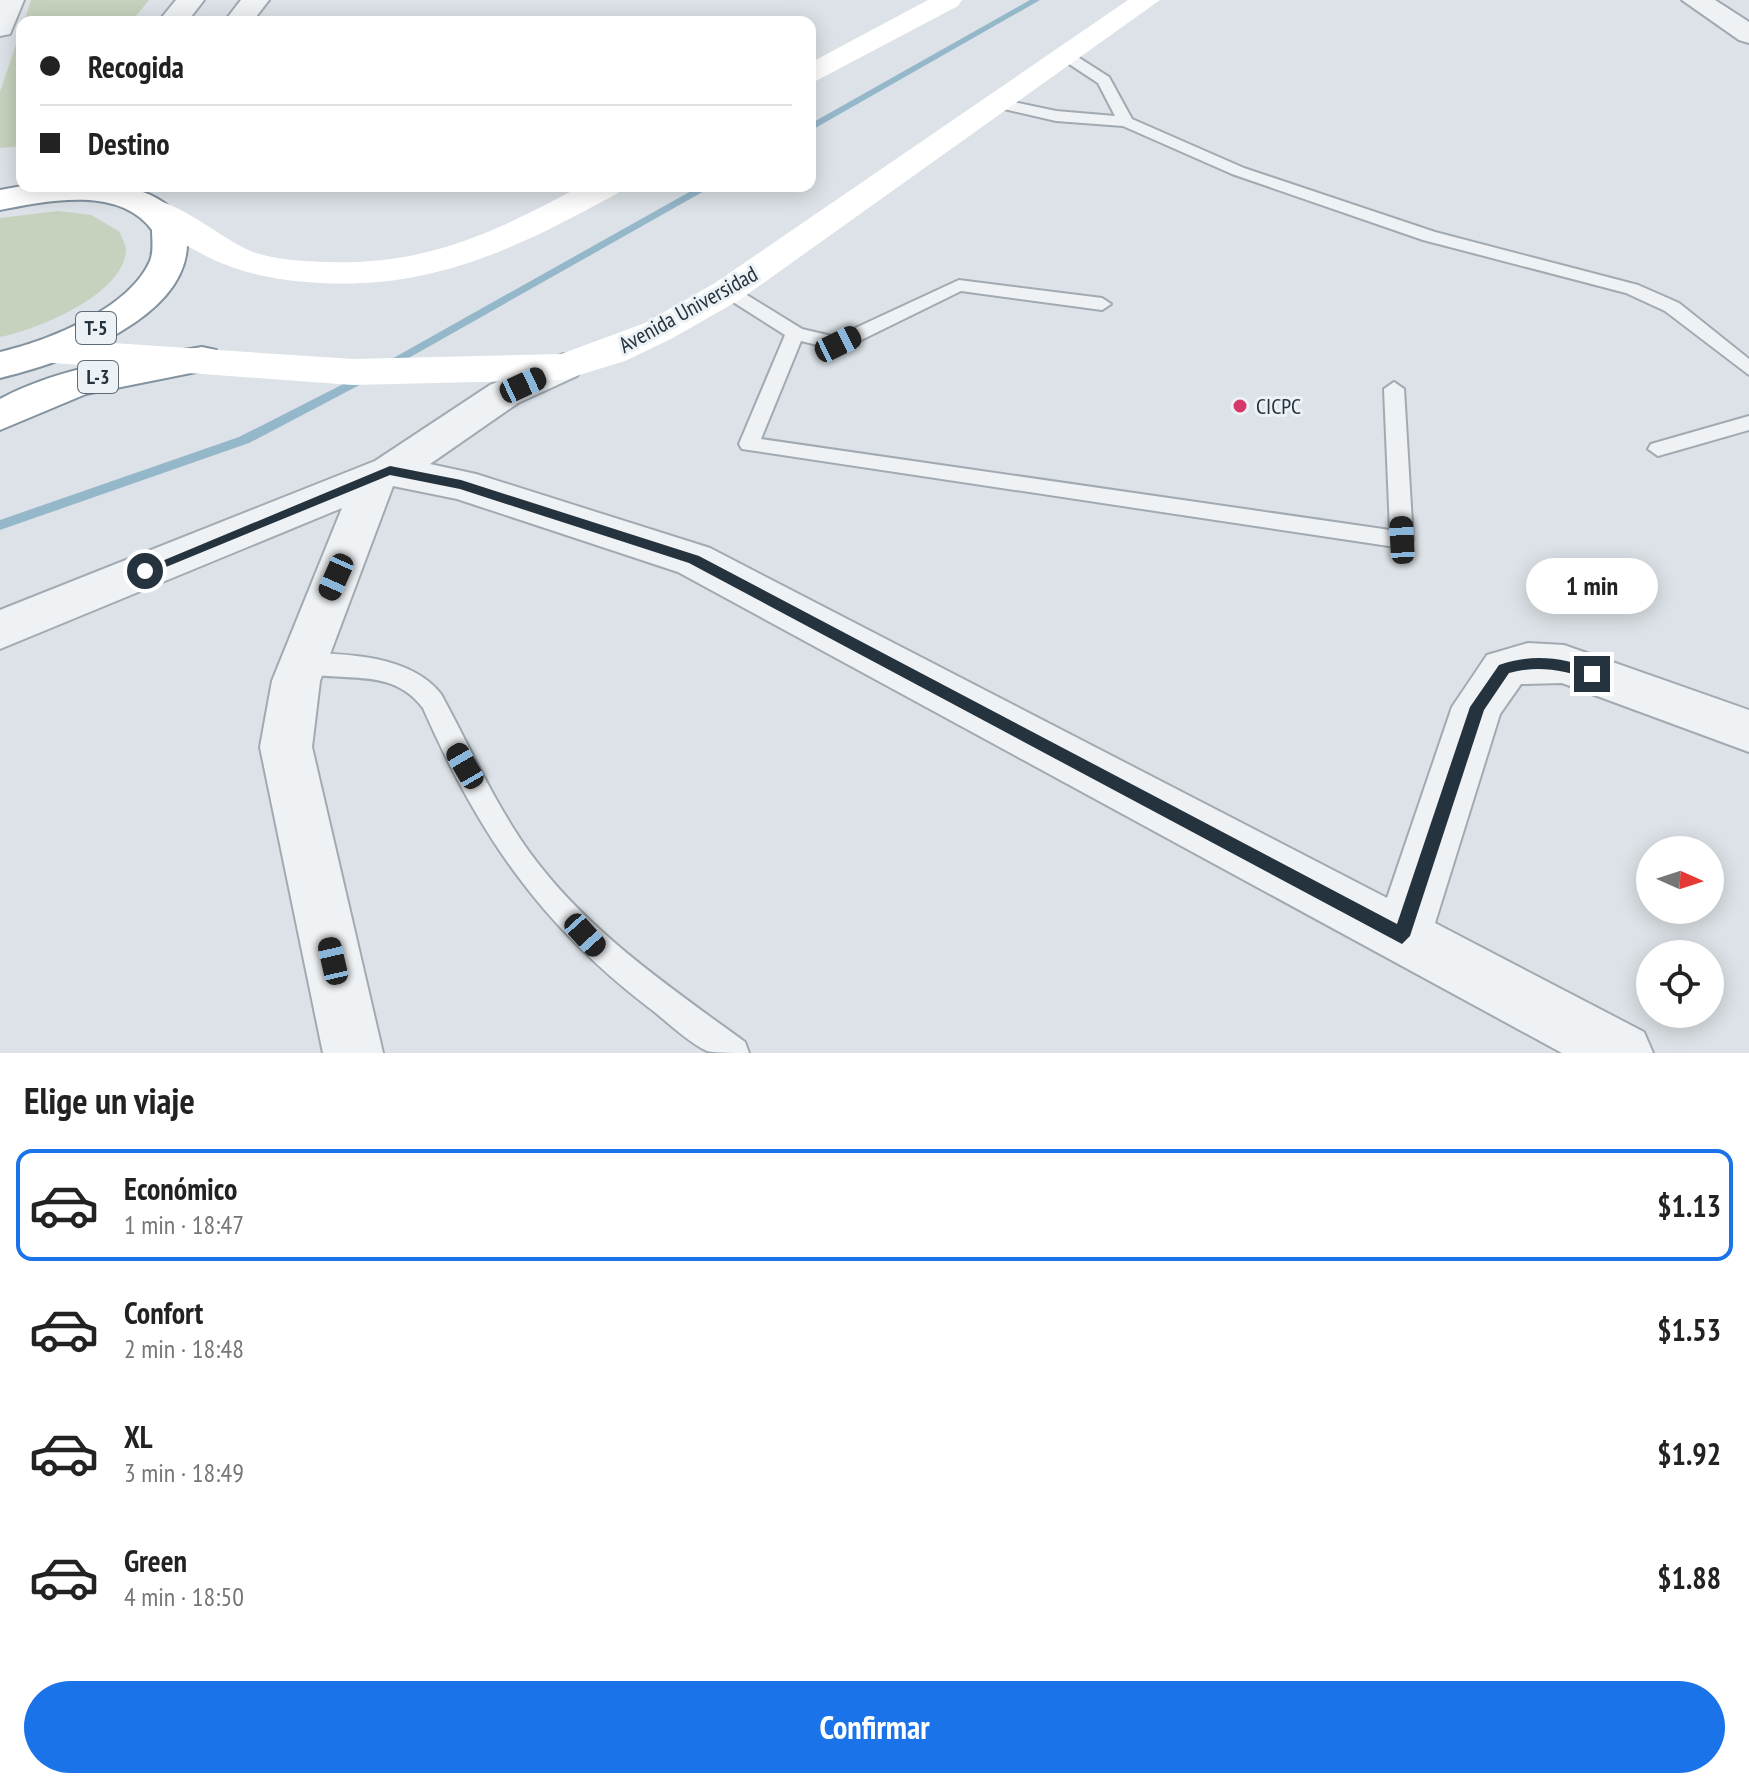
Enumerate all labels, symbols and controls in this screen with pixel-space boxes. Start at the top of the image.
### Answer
text: Recogida [88,47,184,86]
text: Destino [88,124,170,163]
street label: Avenida Universidad [614,259,762,359]
road number: T-5 [76,312,116,344]
car [811,323,865,365]
road number: L-3 [78,361,118,393]
car [496,364,550,406]
place label: CICPC [1256,392,1301,420]
marker: CICPC [1231,397,1249,415]
car [1389,515,1415,565]
car [315,550,357,604]
route start [127,553,163,589]
callout: 1 min [1526,558,1658,614]
text: 1 min [1566,569,1618,602]
route end [1574,656,1610,692]
car [443,739,487,793]
north arrow [1636,836,1724,924]
map controls [1636,836,1724,1028]
car [560,909,610,961]
car [316,935,350,987]
button: locate [1636,940,1724,1028]
text: Elige un viaje [24,1077,195,1124]
icon: car [28,1169,100,1241]
text: Económico [124,1169,237,1208]
text: $1.13 [1657,1186,1721,1225]
text: 1 min · 18:47 [124,1208,244,1241]
icon: car [28,1293,100,1365]
text: Confort [124,1293,203,1332]
text: $1.53 [1657,1310,1721,1349]
text: 2 min · 18:48 [124,1332,244,1365]
icon: car [28,1417,100,1489]
text: XL [124,1417,153,1456]
text: $1.92 [1657,1434,1721,1473]
text: 3 min · 18:49 [124,1456,244,1489]
icon: car [28,1541,100,1613]
text: Green [124,1541,187,1580]
text: $1.88 [1657,1558,1721,1597]
text: 4 min · 18:50 [124,1580,244,1613]
button: Confirmar [24,1681,1725,1773]

